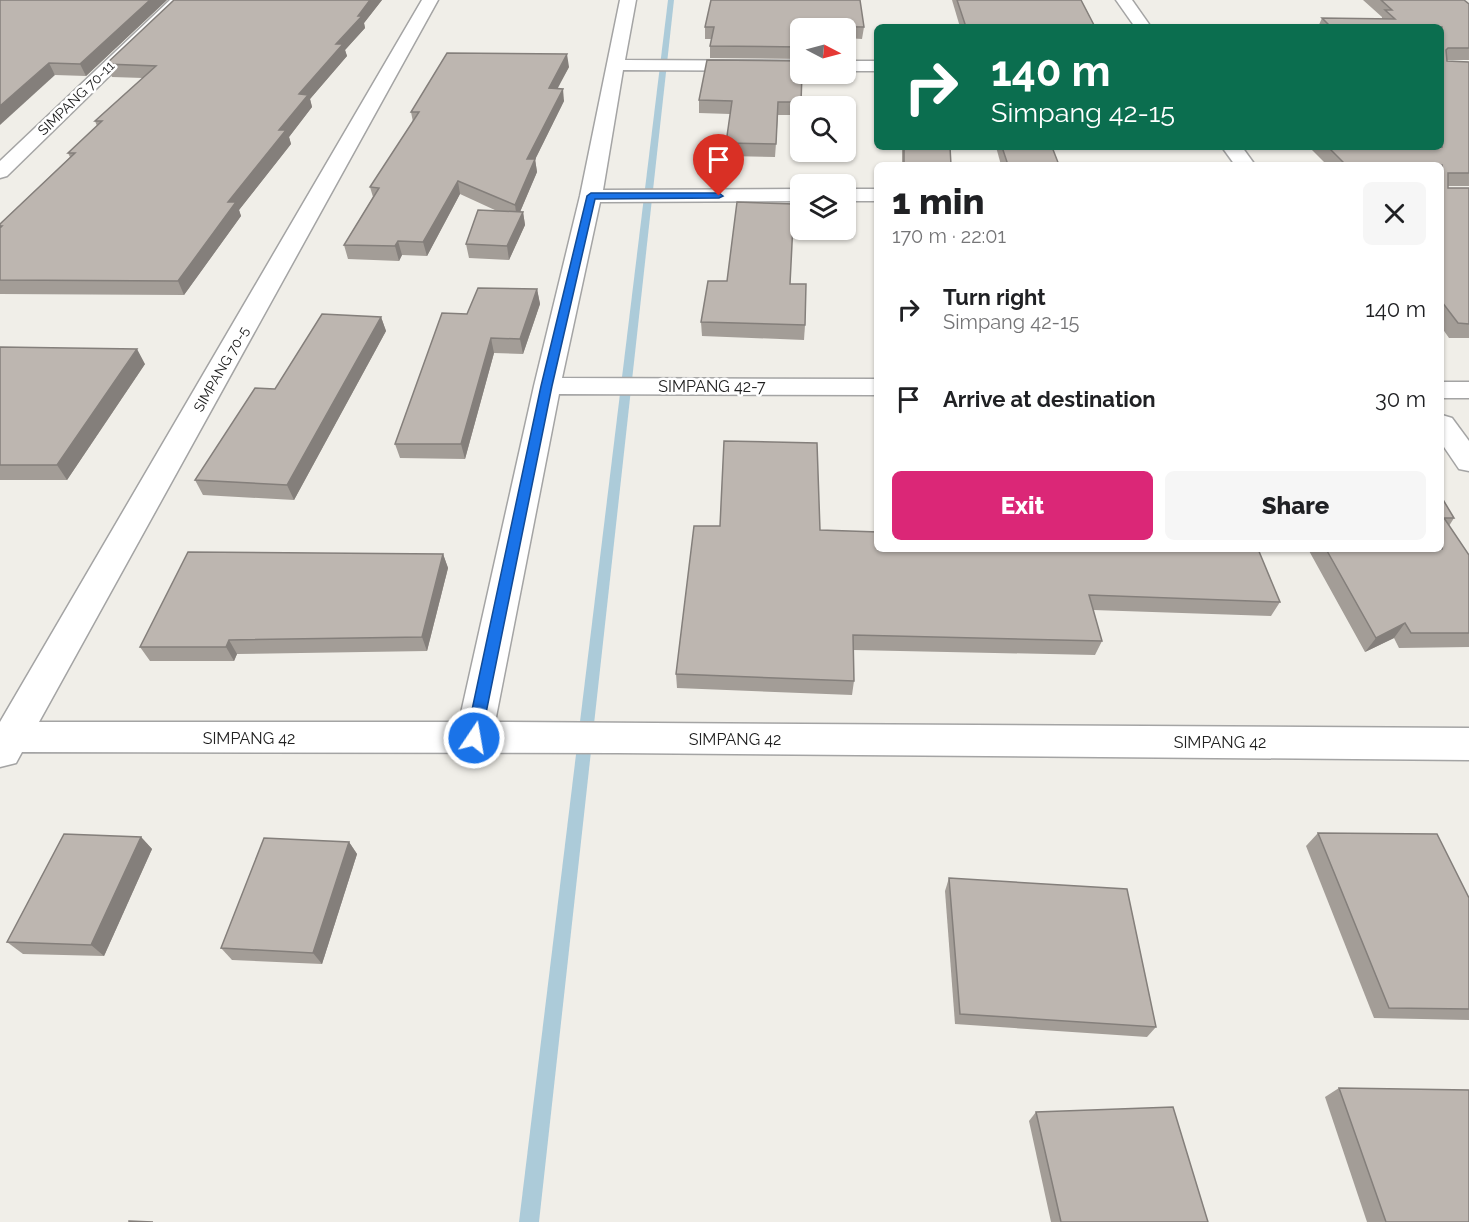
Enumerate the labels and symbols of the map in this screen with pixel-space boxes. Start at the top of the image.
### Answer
north arrow [790,18,856,84]
street label: SIMPANG 70-11 [34,58,118,138]
pin [693,134,744,196]
street label: SIMPANG 70-5 [190,323,252,414]
street label: SIMPANG 42-7 [658,377,766,396]
position arrow [442,706,506,770]
street label: SIMPANG 42 [203,729,295,748]
street label: SIMPANG 42 [689,730,781,749]
street label: SIMPANG 42 [1174,733,1266,752]

